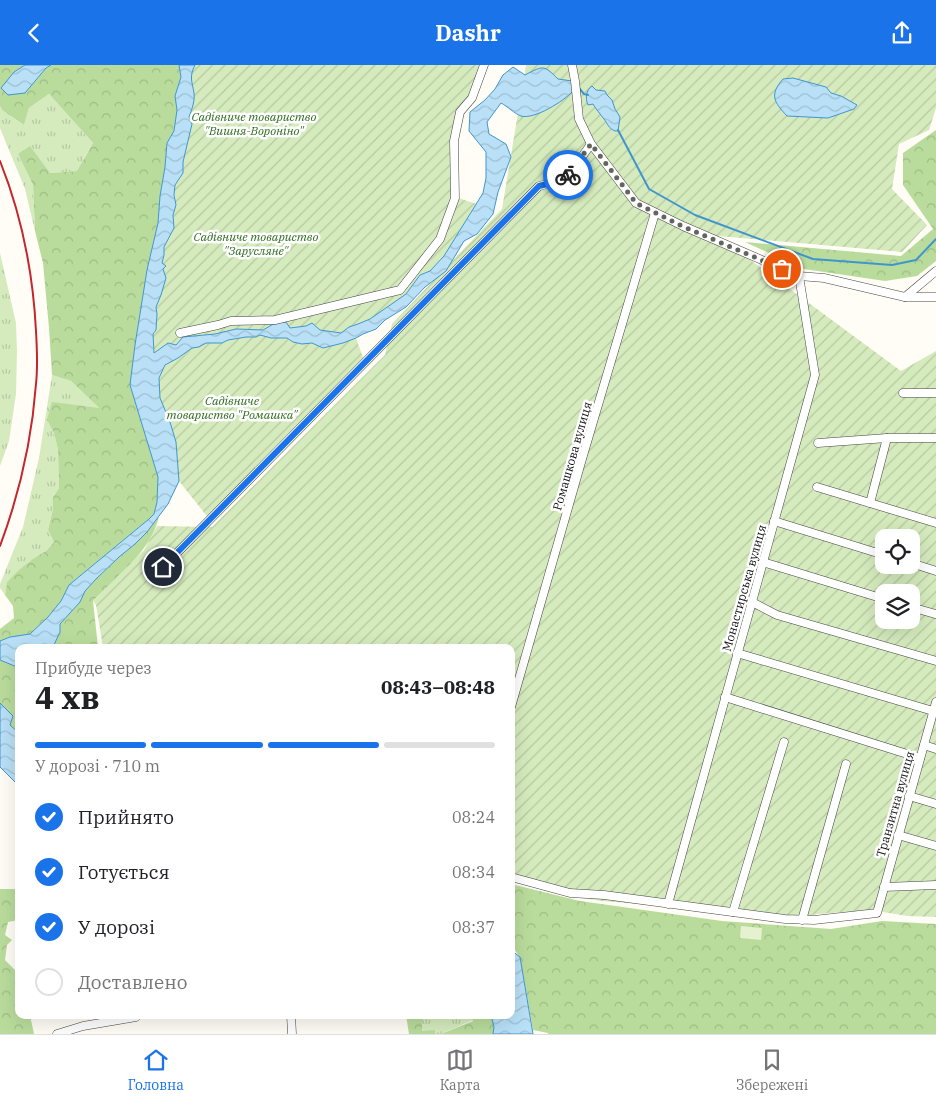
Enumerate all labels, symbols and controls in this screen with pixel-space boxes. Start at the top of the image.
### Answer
text: Dashr [435,18,501,47]
icon: back [20,19,48,47]
icon: share [888,19,916,47]
park label: Садівниче товариство "Вишня-Вороніно" [192,109,316,138]
courier [543,150,593,200]
icon: bike [554,161,582,189]
park label: Садівниче товариство "Зарусляне" [194,229,318,258]
pin [761,248,803,290]
icon: bag [768,255,796,283]
park label: Садівниче товариство "Ромашка" [167,393,299,422]
street label: Ромашкова вулиця [549,400,595,512]
street label: Монастирська вулиця [719,523,769,653]
map controls [875,529,920,629]
button: locate [875,529,920,574]
pin [142,546,184,588]
icon: home [149,553,177,581]
button: layers [875,584,920,629]
text: Прибуде через [35,658,152,678]
text: 08:43–08:48 [381,675,495,699]
text: 4 хв [35,676,100,718]
street label: Транзитна вулиця [873,749,917,859]
text: У дорозі · 710 m [35,756,160,776]
icon: check [35,803,63,831]
text: Прийнято [78,805,174,829]
text: 08:24 [452,807,495,827]
icon: check [35,858,63,886]
text: Готується [78,860,170,884]
text: 08:34 [452,862,495,882]
icon: check [35,913,63,941]
text: У дорозі [78,915,155,939]
text: 08:37 [452,917,495,937]
text: Доставлено [78,970,187,994]
tab: Головна [128,1046,184,1094]
tab: Карта [440,1046,480,1094]
tab: Збережені [736,1046,808,1094]

